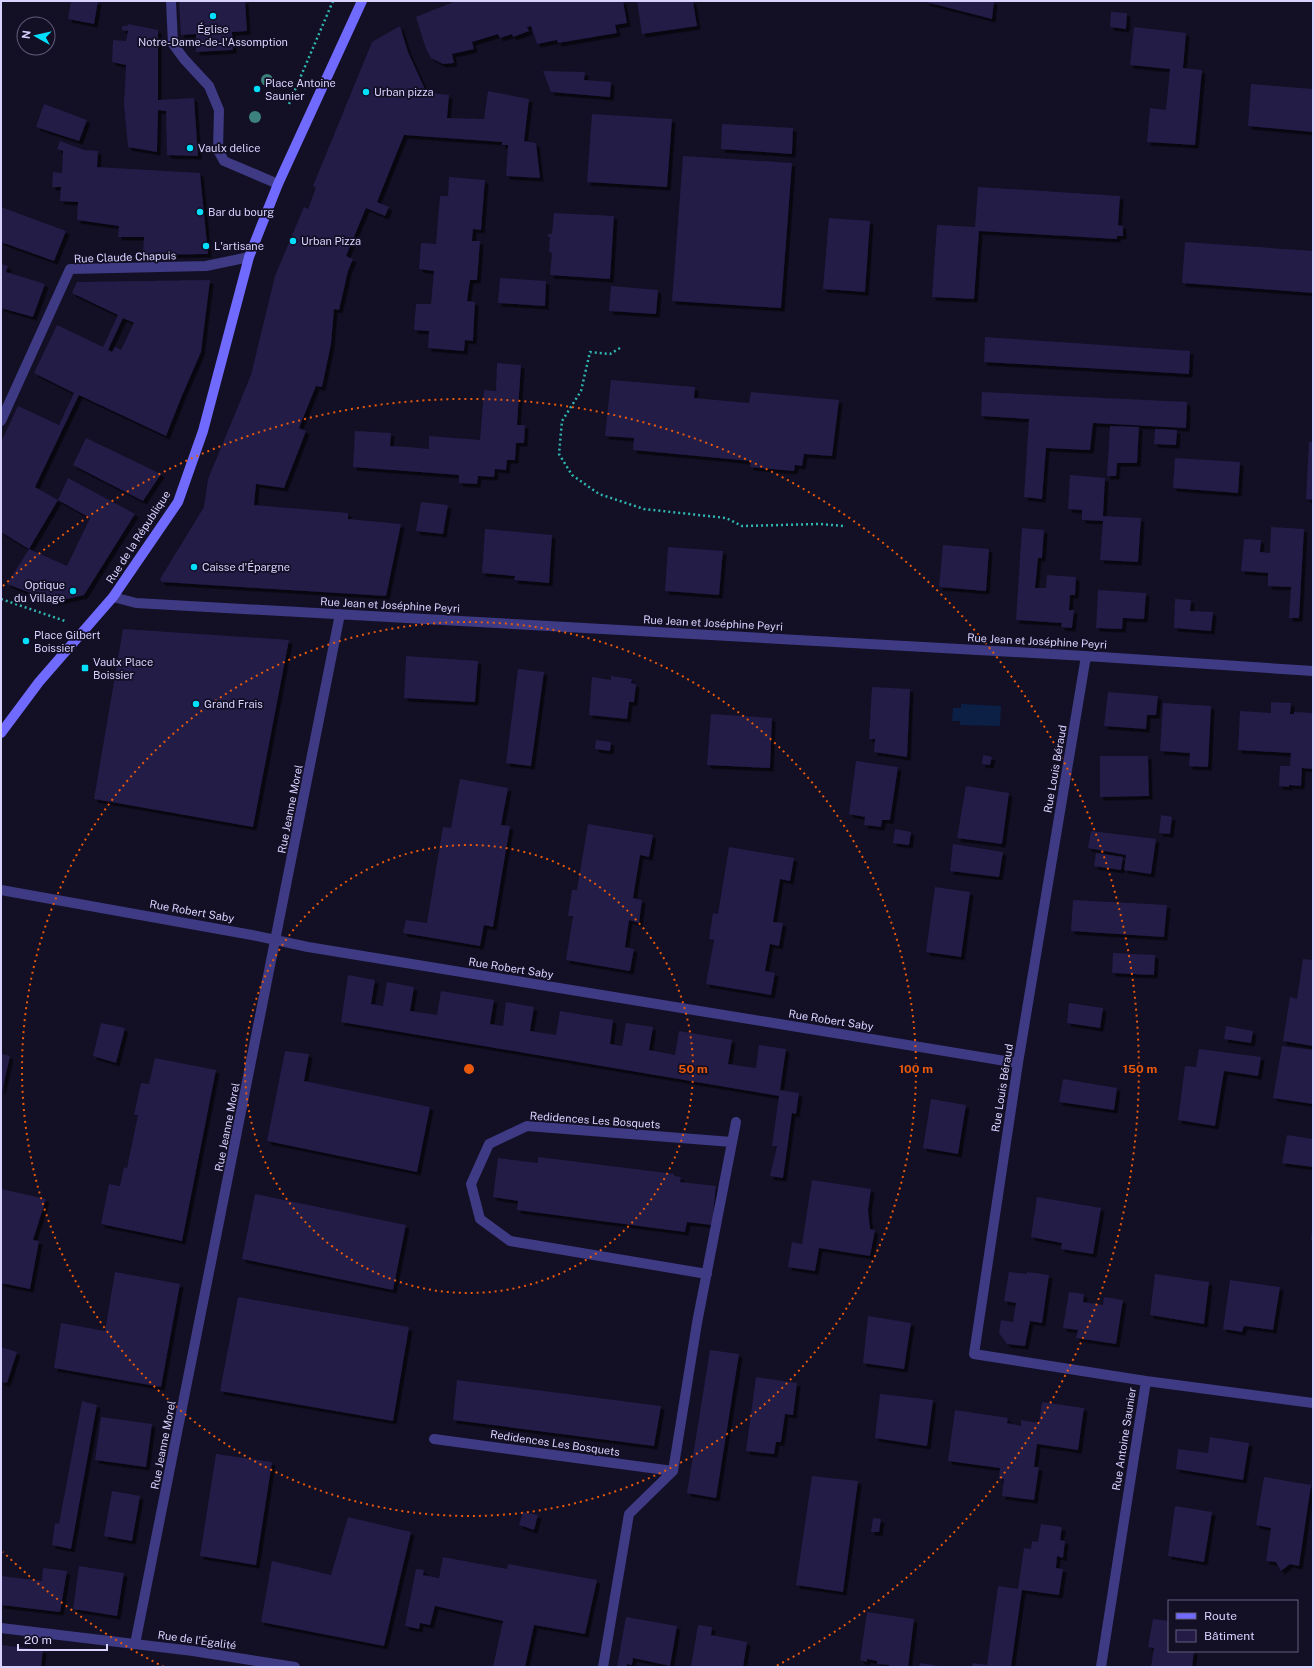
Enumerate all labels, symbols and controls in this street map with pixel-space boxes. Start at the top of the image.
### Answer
marker: Église Notre-Dame-de-l'Assomption [208,11,218,21]
north arrow [16,16,56,56]
place label: Église Notre-Dame-de-l'Assomption [138,22,288,48]
text: N [20,30,33,40]
place label: Place Antoine Saunier [265,77,336,102]
marker: Place Antoine Saunier [252,84,262,94]
place label: Urban pizza [374,86,434,98]
marker: Urban pizza [361,87,371,97]
place label: Vaulx delice [198,142,261,154]
marker: Vaulx delice [185,143,195,153]
place label: Bar du bourg [208,206,274,218]
marker: Bar du bourg [195,207,205,217]
place label: Urban Pizza [301,235,361,247]
marker: Urban Pizza [288,236,298,246]
place label: L'artisane [214,240,264,252]
marker: L'artisane [201,241,211,251]
street label: Rue Claude Chapuis [74,249,177,265]
street label: Rue de la République [104,488,172,586]
place label: Caisse d'Épargne [202,560,290,573]
marker: Caisse d'Épargne [189,562,199,572]
place label: Optique du Village [14,579,65,604]
marker: Optique du Village [68,586,78,596]
street label: Rue Jean et Joséphine Peyri [320,595,460,615]
street label: Rue Jean et Joséphine Peyri [643,613,783,633]
place label: Place Gilbert Boissier [34,629,101,654]
street label: Rue Jean et Joséphine Peyri [967,631,1107,651]
marker: Place Gilbert Boissier [21,636,31,646]
place label: Vaulx Place Boissier [93,656,153,681]
marker: Vaulx Place Boissier [80,663,90,673]
place label: Grand Frais [204,698,263,710]
marker: Grand Frais [191,699,201,709]
street label: Rue Louis Béraud [1041,724,1069,814]
street label: Rue Jeanne Morel [275,764,305,854]
street label: Rue Robert Saby [149,898,235,924]
street label: Rue Robert Saby [468,955,554,981]
street label: Rue Robert Saby [788,1007,874,1033]
street label: Rue Louis Béraud [989,1043,1015,1133]
centre of rings [462,1062,476,1076]
text: 50 m [678,1062,708,1076]
text: 100 m [899,1062,933,1076]
text: 150 m [1123,1062,1157,1076]
street label: Rue Jeanne Morel [212,1082,242,1172]
street label: Redidences Les Bosquets [529,1109,661,1131]
street label: Rue Antoine Saunier [1110,1387,1138,1491]
street label: Rue Jeanne Morel [148,1400,178,1490]
street label: Redidences Les Bosquets [489,1428,621,1458]
legend [1168,1600,1298,1652]
text: Route [1204,1609,1237,1623]
scale bar [18,1626,107,1652]
street label: Rue de l'Égalité [157,1628,237,1651]
text: Bâtiment [1204,1629,1255,1643]
text: 20 m [24,1633,52,1647]

